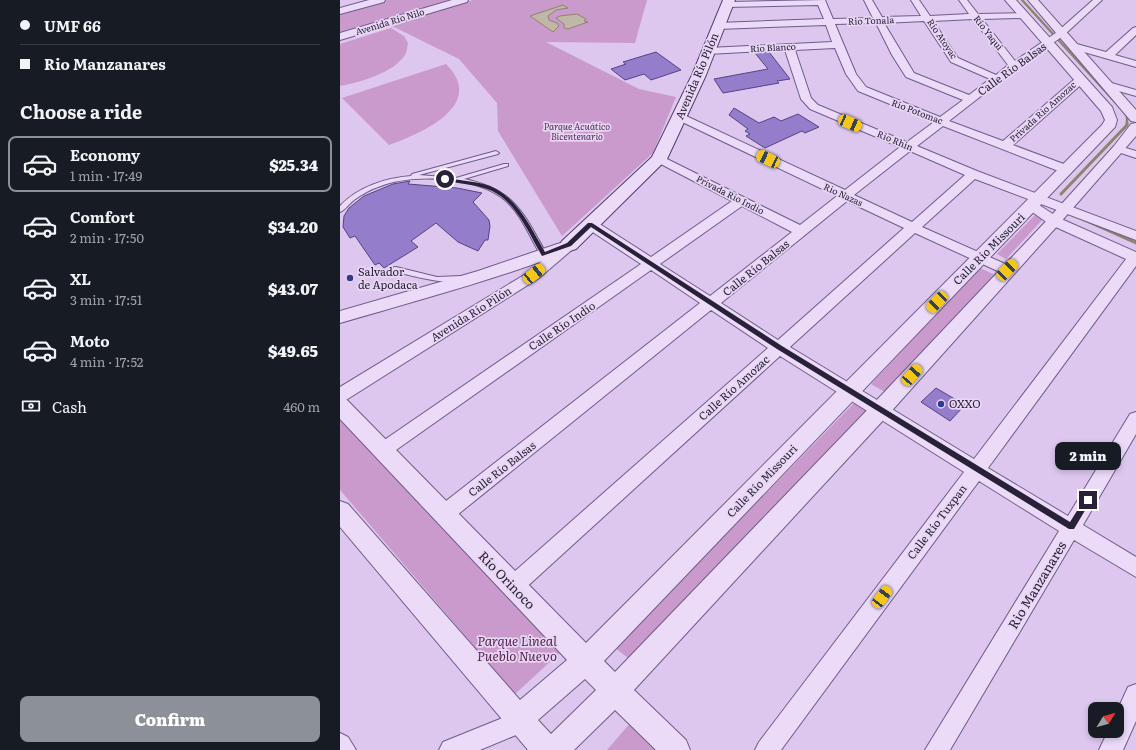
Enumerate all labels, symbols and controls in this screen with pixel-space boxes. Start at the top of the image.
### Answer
street label: Avenida Río Nilo [353,4,426,38]
street label: Rio Tonala [848,12,895,28]
street label: Río Yaqui [971,12,1007,53]
text: UMF 66 [44,14,101,37]
street label: Río Atoyac [924,16,962,62]
street label: Avenida Río Pilón [671,30,722,121]
street label: Calle Río Balsas [974,38,1049,99]
street label: Rio Blanco [750,39,796,55]
text: Rio Manzanares [44,52,166,75]
street label: Privada Rio Amozac [1006,77,1079,145]
street label: Río Potomac [890,95,946,127]
text: Choose a ride [20,98,142,125]
car [837,113,863,133]
park label: Parque Acuático Bicentenario [544,119,610,143]
street label: Rio Rhin [875,126,916,154]
text: Economy [70,143,140,166]
icon: car [22,146,58,182]
car [755,148,781,170]
text: $25.34 [269,153,318,176]
text: 1 min · 17:49 [70,166,142,185]
route start [436,170,454,188]
street label: Privada Rio Indio [694,171,767,217]
street label: Rio Nazas [822,179,865,209]
text: Comfort [70,205,135,228]
icon: car [22,208,58,244]
street label: Calle Río Missouri [949,209,1028,288]
text: $34.20 [268,215,318,238]
text: 2 min · 17:50 [70,228,144,247]
street label: Calle Río Balsas [719,235,792,299]
car [994,257,1020,283]
car [521,262,547,286]
place label: Salvador de Apodaca [358,263,418,292]
text: XL [70,267,91,290]
icon: car [22,270,58,306]
marker: Salvador de Apodaca [345,273,355,283]
text: $43.07 [268,277,318,300]
street label: Avenida Río Pilón [427,282,514,344]
car [924,289,950,315]
text: 3 min · 17:51 [70,290,142,309]
street label: Calle Río Indio [525,297,598,353]
text: Moto [70,329,110,352]
icon: car [22,332,58,368]
text: $49.65 [268,339,318,362]
street label: Calle Río Amozac [694,351,773,423]
text: 4 min · 17:52 [70,352,143,371]
car [900,362,924,388]
icon: cash [20,395,42,417]
text: Cash [52,395,87,418]
place label: OXXO [949,395,981,411]
text: 460 m [283,397,320,416]
marker: OXXO [936,399,946,409]
street label: Calle Río Balsas [464,437,538,500]
street label: Calle Río Missouri [722,440,801,520]
callout: 2 min [1055,442,1121,470]
text: 2 min [1069,446,1107,465]
street label: Calle Río Tuxpan [903,481,970,562]
route end [1079,491,1097,509]
street label: Rio Manzanares [1003,537,1070,632]
street label: Río Orinoco [475,546,540,613]
car [870,584,894,610]
park label: Parque Lineal Pueblo Nuevo [477,631,557,665]
button: Confirm [20,696,320,742]
north arrow [1088,702,1124,738]
map controls [1088,702,1124,738]

